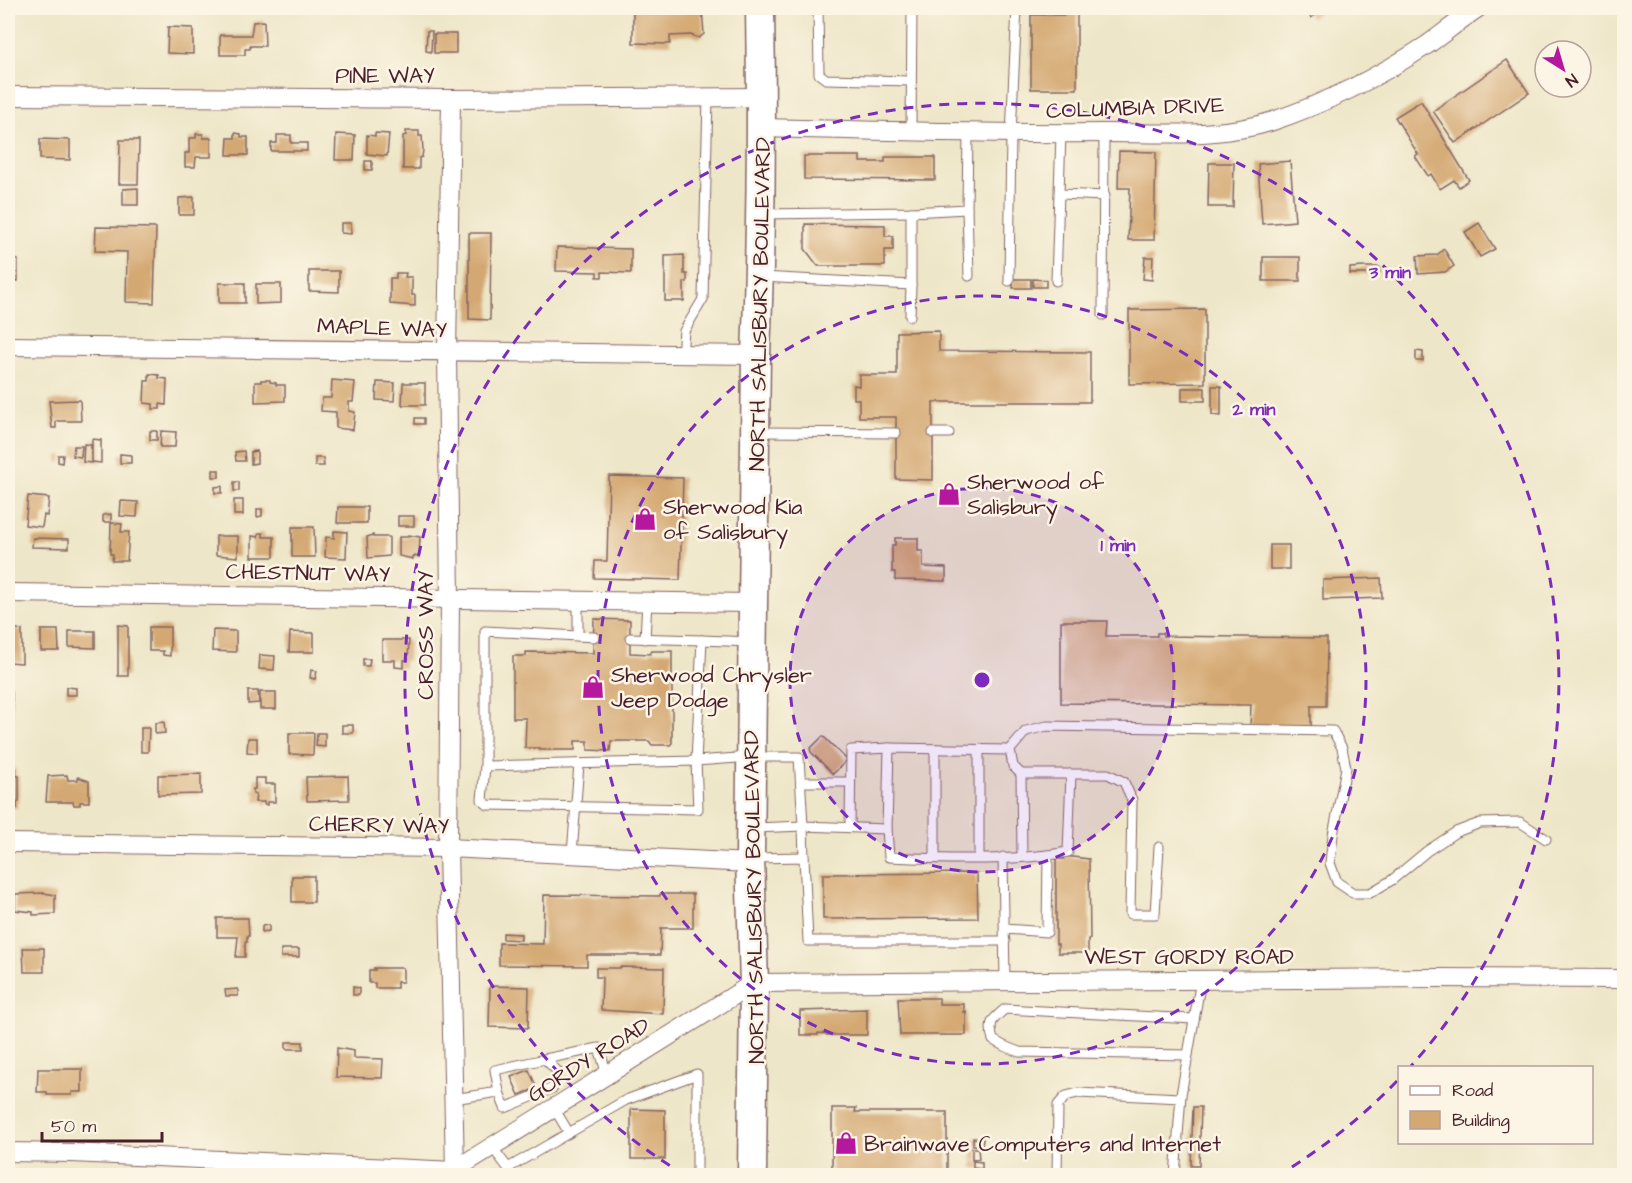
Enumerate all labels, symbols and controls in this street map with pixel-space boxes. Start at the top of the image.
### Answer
north arrow [1533,39,1593,99]
street label: PINE WAY [335,61,435,92]
text: N [1561,68,1582,92]
street label: COLUMBIA DRIVE [1046,90,1225,127]
street label: NORTH SALISBURY BOULEVARD [742,137,779,471]
text: 3 min [1368,260,1411,285]
street label: MAPLE WAY [316,311,448,346]
text: 2 min [1231,397,1276,422]
place label: Sherwood of Salisbury [967,467,1105,524]
shop icon: Sherwood of Salisbury [936,481,962,507]
place label: Sherwood Kia of Salisbury [663,492,803,549]
shop icon: Sherwood Kia of Salisbury [632,506,658,532]
text: 1 min [1100,533,1136,558]
street label: CHESTNUT WAY [225,557,391,590]
street label: CROSS WAY [411,570,442,700]
place label: Sherwood Chrysler Jeep Dodge [611,660,812,717]
centre of rings [972,670,992,690]
shop icon: Sherwood Chrysler Jeep Dodge [580,674,606,700]
street label: NORTH SALISBURY BOULEVARD [736,730,773,1064]
street label: CHERRY WAY [309,809,450,842]
street label: WEST GORDY ROAD [1084,942,1294,973]
street label: GORDY ROAD [522,1010,656,1110]
legend [1398,1066,1593,1144]
text: Road [1452,1078,1493,1103]
scale bar [42,1105,162,1143]
text: Building [1452,1108,1510,1134]
text: 50 m [51,1114,96,1139]
place label: Brainwave Computers and Internet [864,1129,1221,1160]
shop icon: Brainwave Computers and Internet [833,1130,859,1156]

